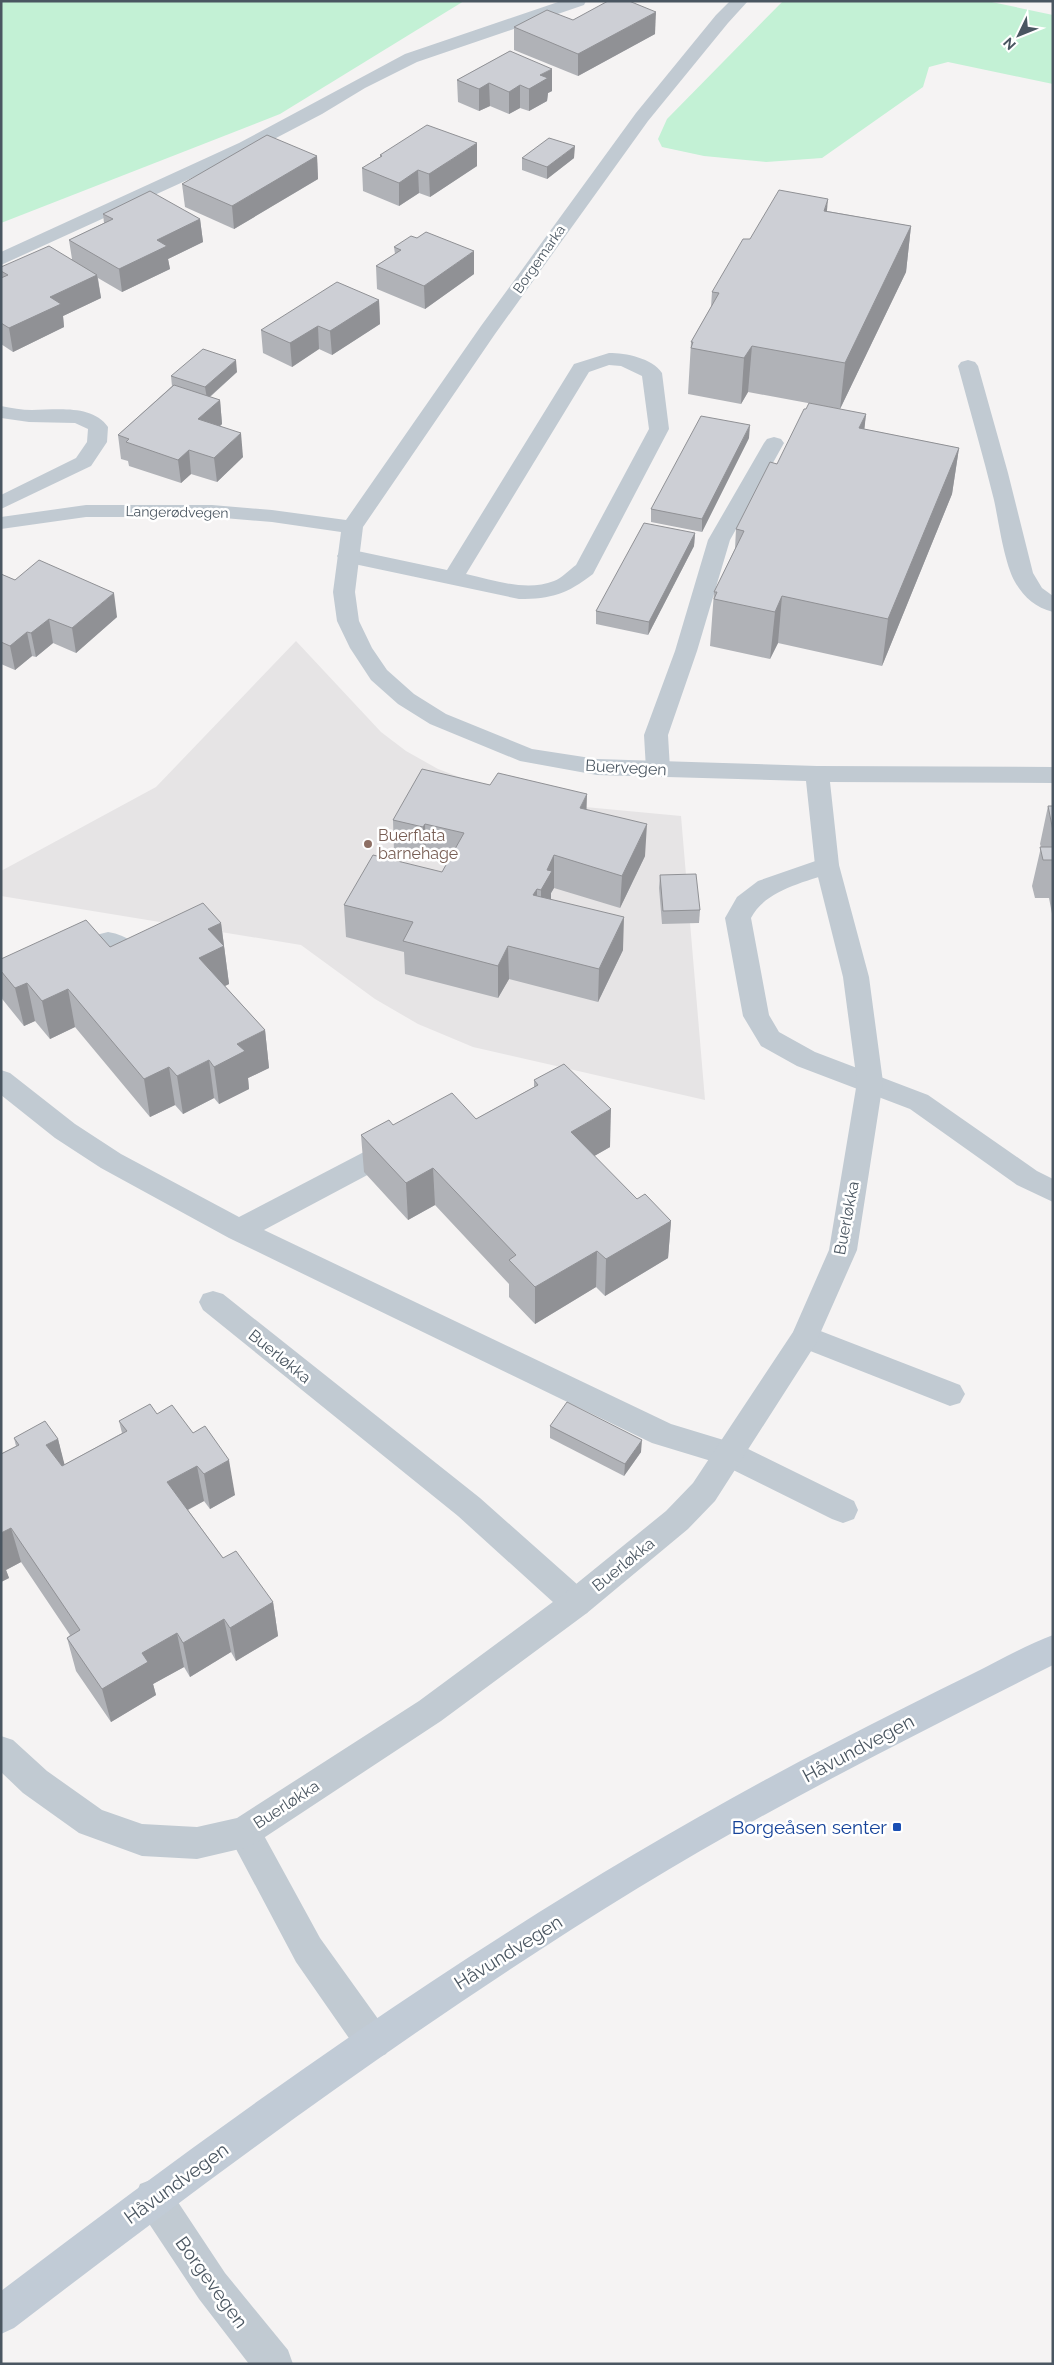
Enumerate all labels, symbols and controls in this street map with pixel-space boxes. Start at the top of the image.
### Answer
north arrow [994,10,1044,60]
text: N [1000,35,1019,53]
street label: Borgemarka [510,222,568,296]
street label: Langerødvegen [125,503,229,521]
street label: Buervegen [585,756,667,779]
place label: Buerflata barnehage [378,826,458,863]
marker: Buerflata barnehage [362,838,374,850]
street label: Buerløkka [830,1180,863,1257]
street label: Buerløkka [245,1326,315,1387]
street label: Buerløkka [588,1534,658,1595]
street label: Håvundvegen [798,1709,918,1787]
street label: Buerløkka [250,1776,323,1833]
place label: Borgeåsen senter [732,1816,887,1838]
marker: Borgeåsen senter [891,1821,903,1833]
street label: Håvundvegen [450,1910,566,1994]
street label: Håvundvegen [120,2138,232,2228]
street label: Borgevegen [171,2232,253,2332]

